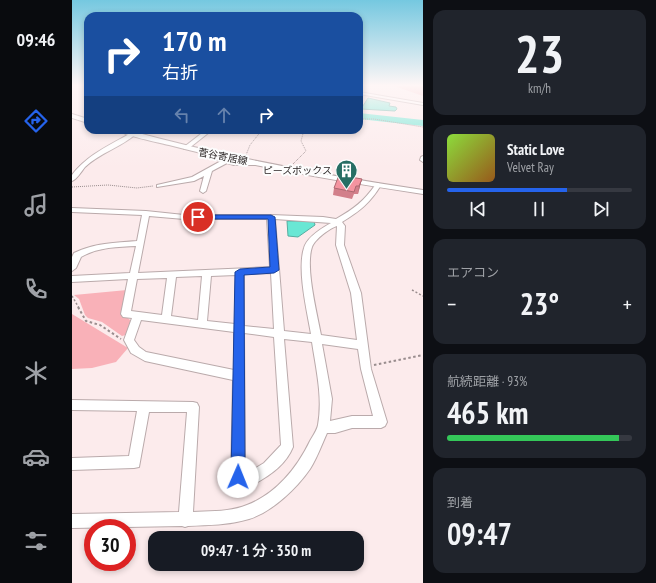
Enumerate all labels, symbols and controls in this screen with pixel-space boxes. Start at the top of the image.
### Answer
text: 23 [515,20,564,87]
text: 170 m [162,22,226,59]
text: 09:46 [17,28,55,51]
icon: right [96,28,148,80]
text: 右折 [162,61,198,84]
text: km/h [528,80,551,97]
icon: left [171,104,193,126]
icon: ahead [213,104,235,126]
icon: right [255,104,277,126]
icon: directions [22,107,50,135]
text: Static Love [507,140,565,159]
street label: 菅谷寄居線 [197,145,249,168]
building icon: ピーズボックス [334,157,360,190]
text: Velvet Ray [507,159,554,176]
place label: ピーズボックス [263,164,332,177]
icon: music [22,191,50,219]
icon: previous [467,198,489,220]
icon: pause [528,198,550,220]
icon: next [590,198,612,220]
pin [181,200,215,234]
icon: arrive [187,206,209,228]
text: エアコン [447,264,499,281]
icon: phone [22,275,50,303]
text: 23° [520,284,559,323]
text: − [447,290,456,318]
text: + [623,290,632,318]
icon: climate [22,359,50,387]
text: 航続距離 · 93% [447,373,527,390]
text: 465 km [447,393,528,432]
icon: car [22,443,50,471]
position arrow [217,456,259,498]
text: 到着 [447,494,473,511]
text: 09:47 [447,514,512,553]
speed limit sign: 30 [84,519,136,571]
icon: filters [22,527,50,555]
text: 09:47 · 1 分 · 350 m [201,541,311,560]

